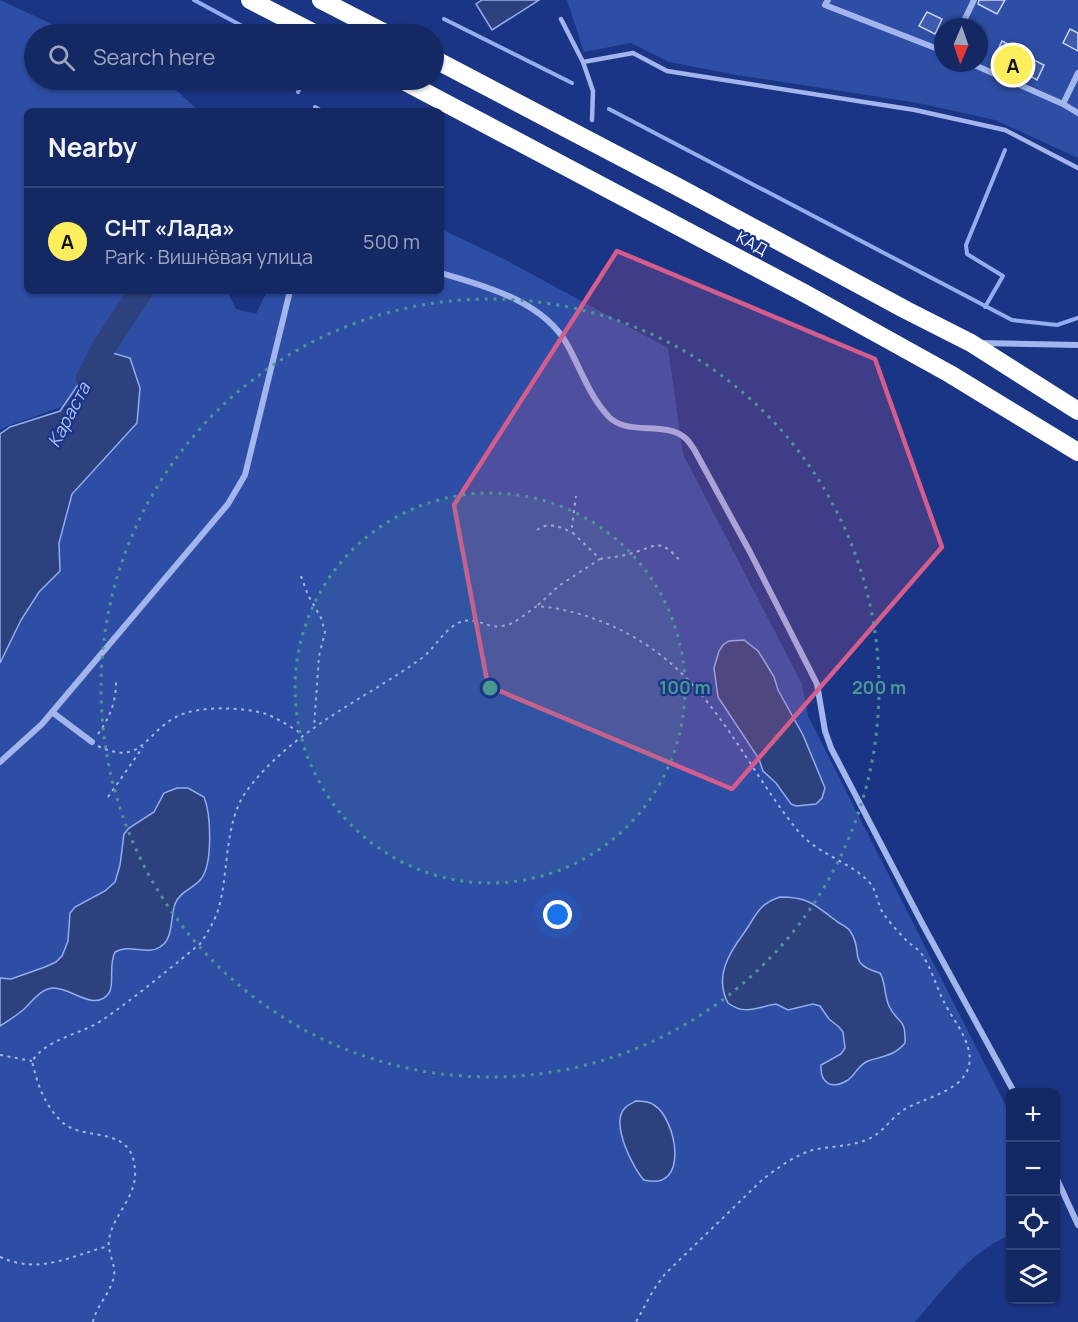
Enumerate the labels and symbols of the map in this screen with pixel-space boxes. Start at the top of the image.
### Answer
north arrow [934,18,988,72]
pin: A [994,42,1032,88]
street label: КАД [733,226,771,260]
water label: Караста [41,377,96,451]
text: 100 m [659,675,711,699]
text: 200 m [852,675,906,699]
centre of rings [480,678,500,698]
your location [543,900,572,929]

